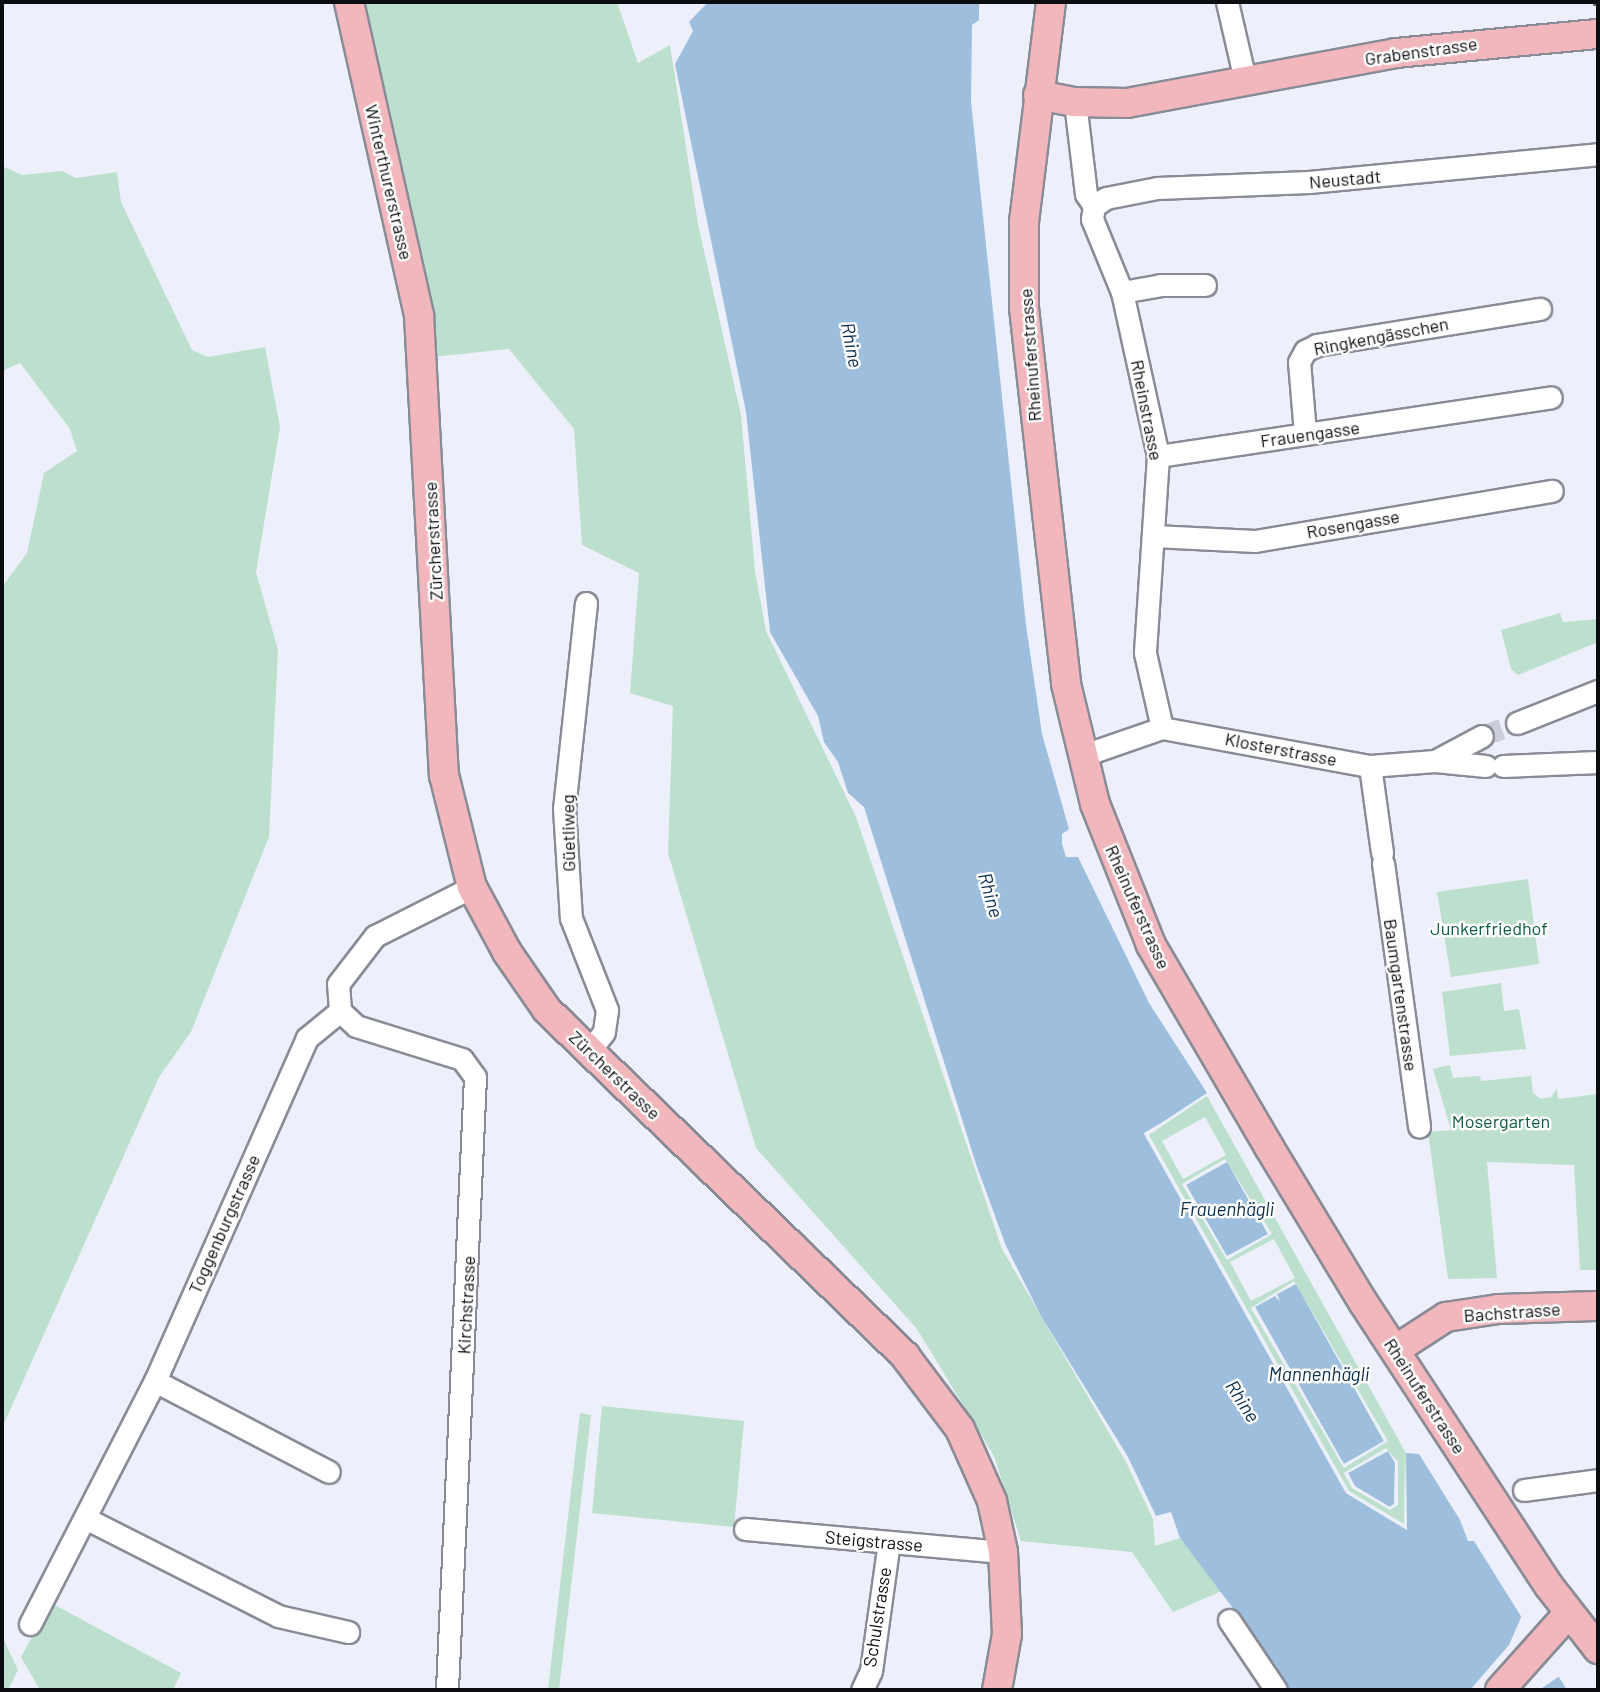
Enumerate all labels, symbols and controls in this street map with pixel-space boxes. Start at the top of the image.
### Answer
street label: Grabenstrasse [1363,32,1479,70]
street label: Winterthurerstrasse [361,102,417,262]
street label: Neustadt [1308,165,1382,193]
street label: Rheinuferstrasse [1015,288,1045,422]
street label: Ringkengässchen [1312,312,1450,360]
water label: Rhine [836,320,868,370]
street label: Rheinstrasse [1127,358,1167,462]
street label: Frauengasse [1259,416,1361,452]
street label: Zürcherstrasse [419,481,447,601]
street label: Rosengasse [1305,505,1401,543]
street label: Klosterstrasse [1223,728,1339,770]
street label: Güetliweg [557,794,579,872]
street label: Rheinuferstrasse [1101,842,1175,972]
water label: Rhine [974,870,1008,920]
street label: Baumgartenstrasse [1380,917,1422,1073]
park label: Junkerfriedhof [1430,917,1548,939]
street label: Zürcherstrasse [565,1026,665,1124]
park label: Mosergarten [1452,1110,1550,1132]
street label: Toggenburgstrasse [184,1151,264,1297]
water label: Frauenhägli [1180,1198,1274,1220]
street label: Kirchstrasse [453,1255,479,1355]
street label: Bachstrasse [1463,1298,1561,1326]
street label: Rheinuferstrasse [1380,1334,1470,1458]
water label: Mannenhägli [1269,1363,1369,1385]
water label: Rhine [1221,1376,1265,1426]
street label: Steigstrasse [824,1526,924,1556]
street label: Schulstrasse [858,1565,896,1669]

